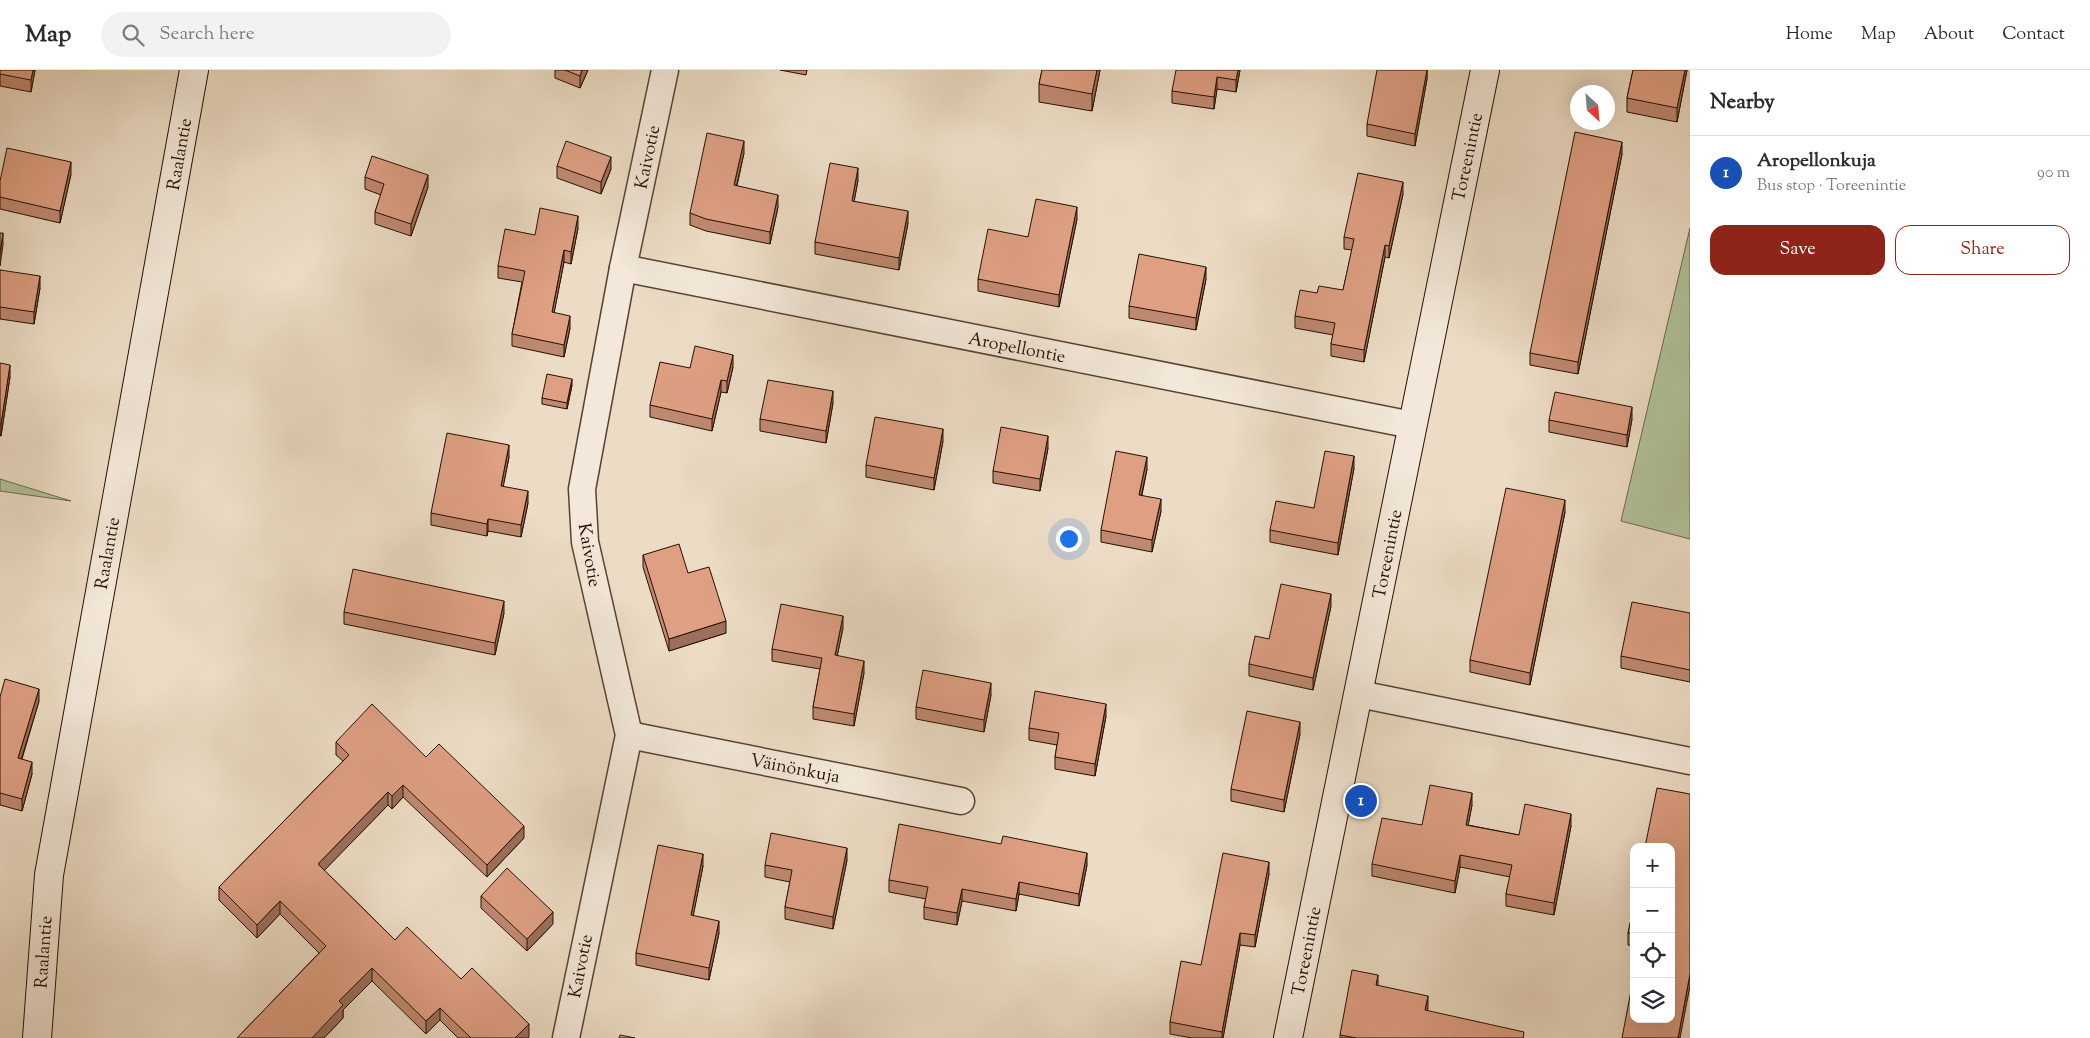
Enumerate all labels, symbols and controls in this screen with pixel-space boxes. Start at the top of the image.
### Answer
search box [101,12,451,57]
text: Map [25,18,71,52]
icon: search [119,21,147,49]
text: Search here [159,21,255,48]
text: Home [1786,22,1833,48]
text: Map [1861,22,1896,48]
text: About [1924,22,1974,48]
text: Contact [2002,22,2065,48]
north arrow [1570,85,1615,130]
text: Nearby [1710,88,1775,118]
street label: Toreenintie [1447,111,1491,204]
street label: Raalantie [162,116,200,192]
street label: Kaivotie [630,123,668,192]
text: Aropellonkuja [1757,148,1876,175]
text: 1 [1723,162,1729,185]
text: 90 m [2037,162,2070,185]
text: Bus stop · Toreenintie [1757,175,1906,198]
button: Save [1710,225,1885,275]
button: Share [1895,225,2070,275]
street label: Aropellontie [966,327,1068,371]
street label: Toreenintie [1368,508,1410,601]
street label: Raalantie [90,515,128,591]
street label: Kaivotie [570,521,606,589]
your location [1056,526,1082,552]
street label: Väinönkuja [747,749,842,791]
pin: 1 [1345,782,1377,820]
map controls [1630,843,1675,1023]
button: + [1630,843,1675,888]
button: − [1630,888,1675,933]
street label: Toreenintie [1287,905,1329,998]
street label: Raalantie [29,915,61,989]
street label: Kaivotie [563,932,601,1001]
button: locate [1630,933,1675,978]
button: layers [1630,978,1675,1023]

